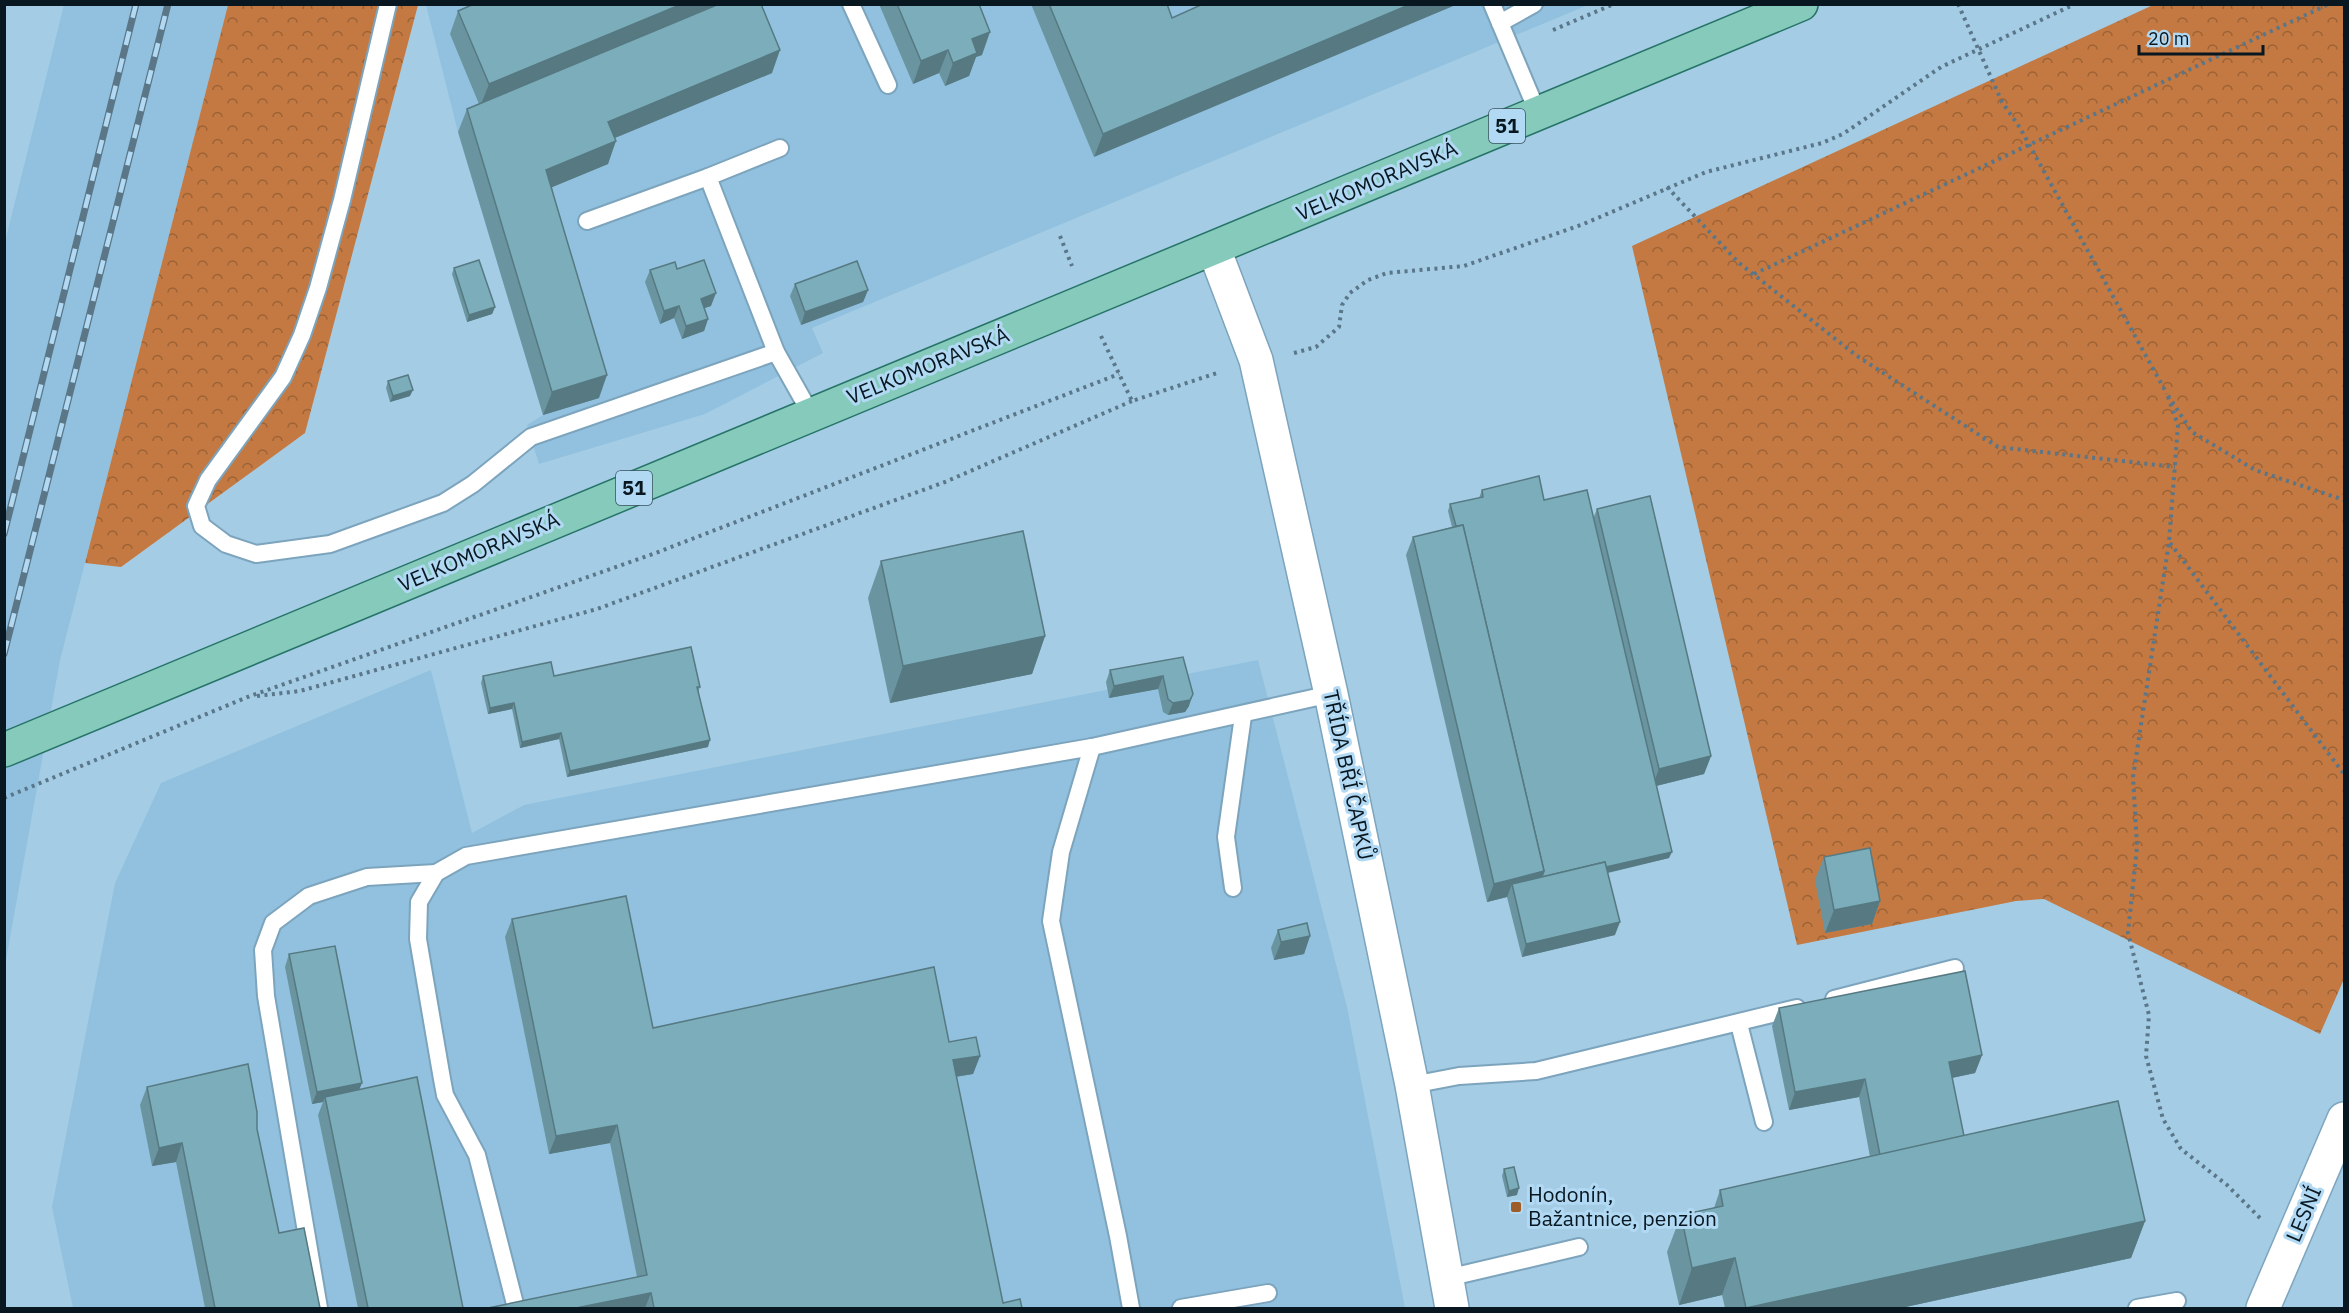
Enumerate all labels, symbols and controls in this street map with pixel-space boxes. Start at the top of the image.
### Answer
scale bar [2139,18,2264,56]
text: 20 m [2148,27,2190,50]
road number: 51 [1489,109,1525,143]
street label: VELKOMORAVSKÁ [1292,133,1462,227]
street label: VELKOMORAVSKÁ [842,320,1013,410]
road number: 51 [616,471,652,505]
street label: VELKOMORAVSKÁ [394,504,564,598]
street label: TŘÍDA BŘÍ ČAPKŮ [1317,687,1381,863]
place label: Hodonín, Bažantnice, penzion [1528,1180,1717,1232]
street label: LESNÍ [2279,1181,2327,1246]
marker: Hodonín, Bažantnice, penzion [1509,1200,1523,1214]

